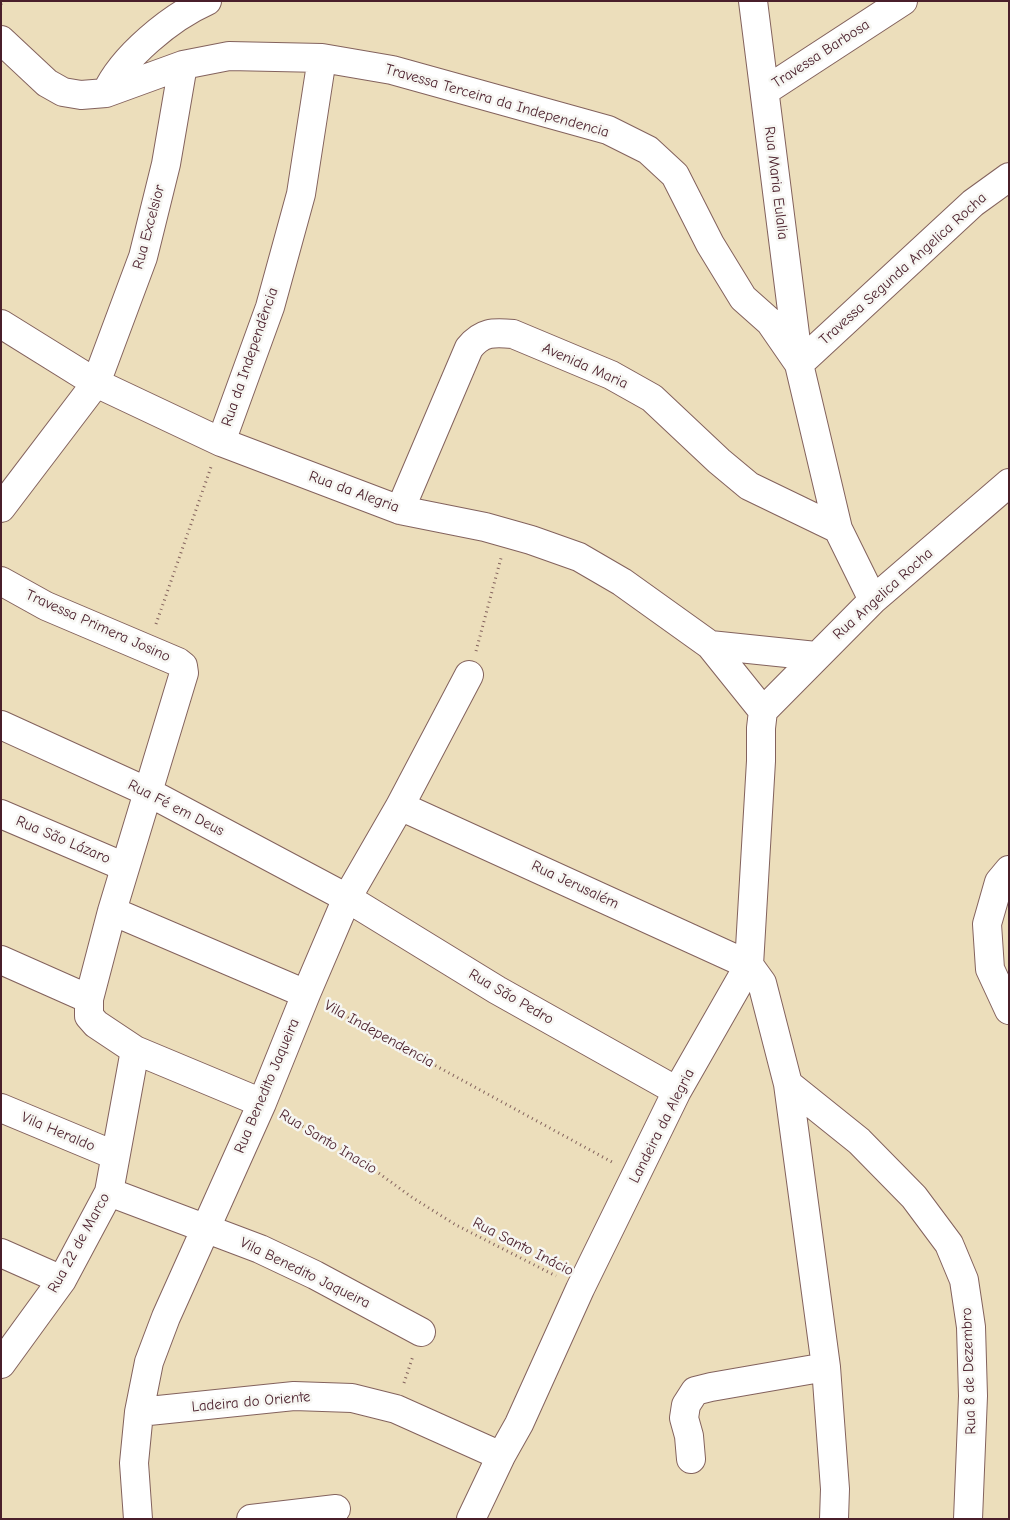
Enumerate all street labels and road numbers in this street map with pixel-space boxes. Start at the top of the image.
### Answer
street label: Travessa Barbosa [769,16,873,92]
street label: Travessa Terceira da Independencia [383,60,611,142]
street label: Rua Maria Eulalia [760,125,792,241]
street label: Rua Excelsior [129,183,169,271]
street label: Travessa Segunda Angelica Rocha [816,189,990,349]
street label: Rua da Independência [218,285,282,429]
street label: Avenida Maria [539,339,631,393]
street label: Rua da Alegria [306,467,402,517]
street label: Rua Angelica Rocha [829,544,937,644]
street label: Travessa Primera Josino [23,586,173,666]
street label: Rua Fé em Deus [125,776,227,840]
street label: Rua São Lázaro [13,812,113,868]
street label: Rua Jerusalém [528,857,622,913]
street label: Rua São Pedro [465,965,557,1029]
street label: Vila Independencia [321,996,437,1072]
street label: Rua Benedito Jaqueira [230,1016,304,1156]
street label: Landeira da Alegria [625,1066,699,1186]
street label: Rua Santo Inacio [276,1106,380,1178]
street label: Vila Heraldo [18,1108,98,1156]
street label: Rua 22 de Marco [44,1190,114,1296]
street label: Rua Santo Inácio [469,1214,577,1280]
street label: Vila Benedito Jaqueira [237,1234,373,1312]
street label: Rua 8 de Dezembro [958,1307,980,1435]
street label: Ladeira do Oriente [191,1388,311,1416]

